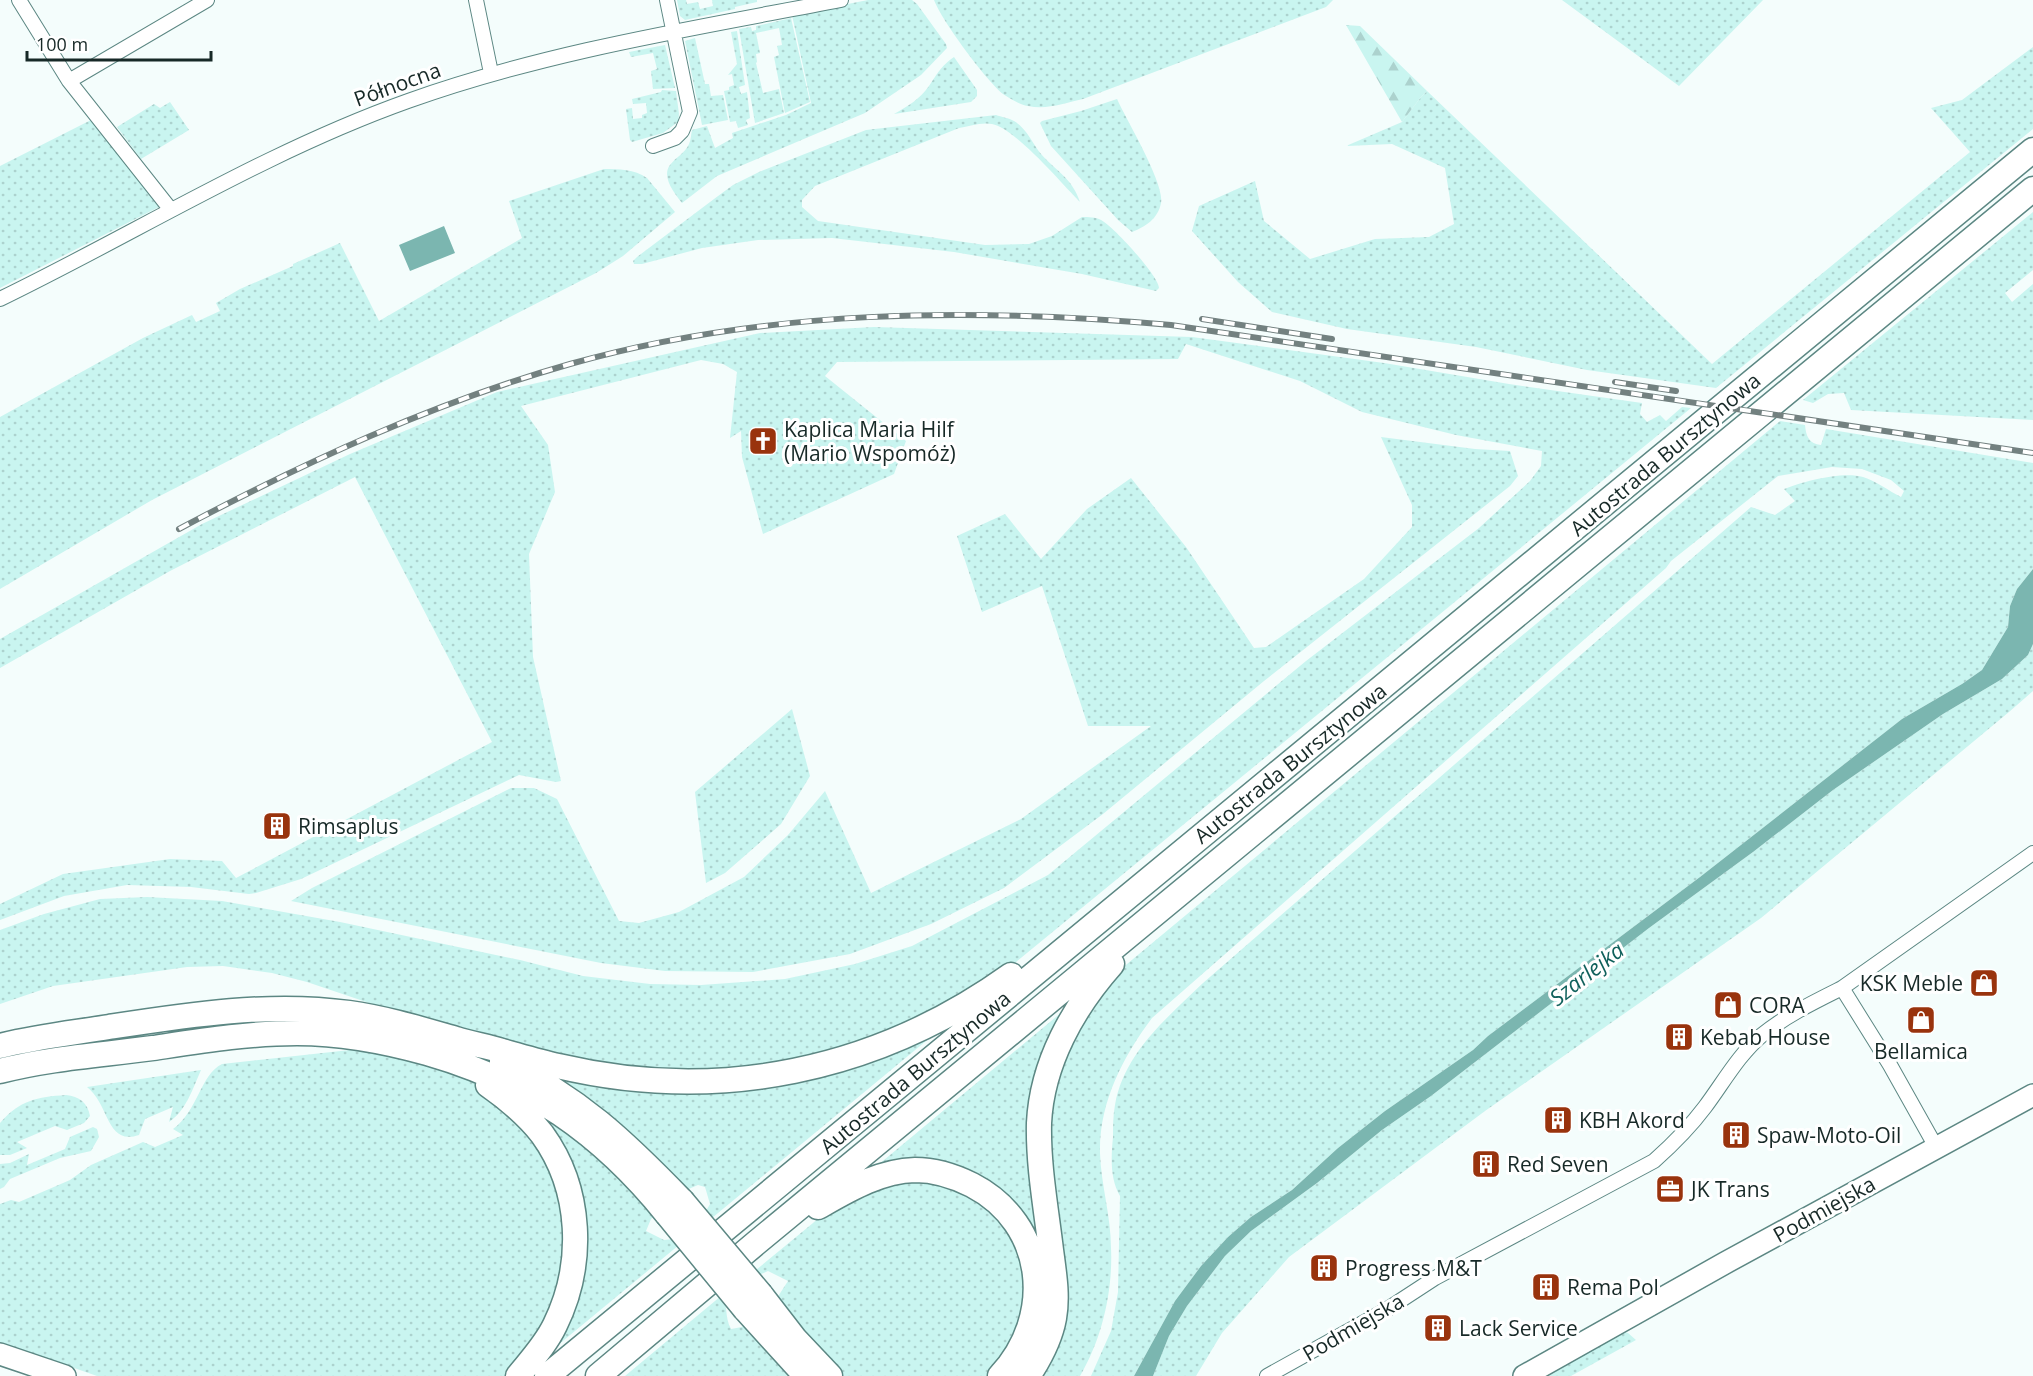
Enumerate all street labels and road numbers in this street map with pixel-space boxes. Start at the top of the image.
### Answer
street label: Północna [350,55,444,113]
street label: Autostrada Bursztynowa [1564,366,1766,542]
street label: Autostrada Bursztynowa [1188,676,1392,850]
street label: Autostrada Bursztynowa [814,984,1016,1160]
street label: Podmiejska [1768,1169,1880,1249]
street label: Podmiejska [1297,1287,1409,1367]

